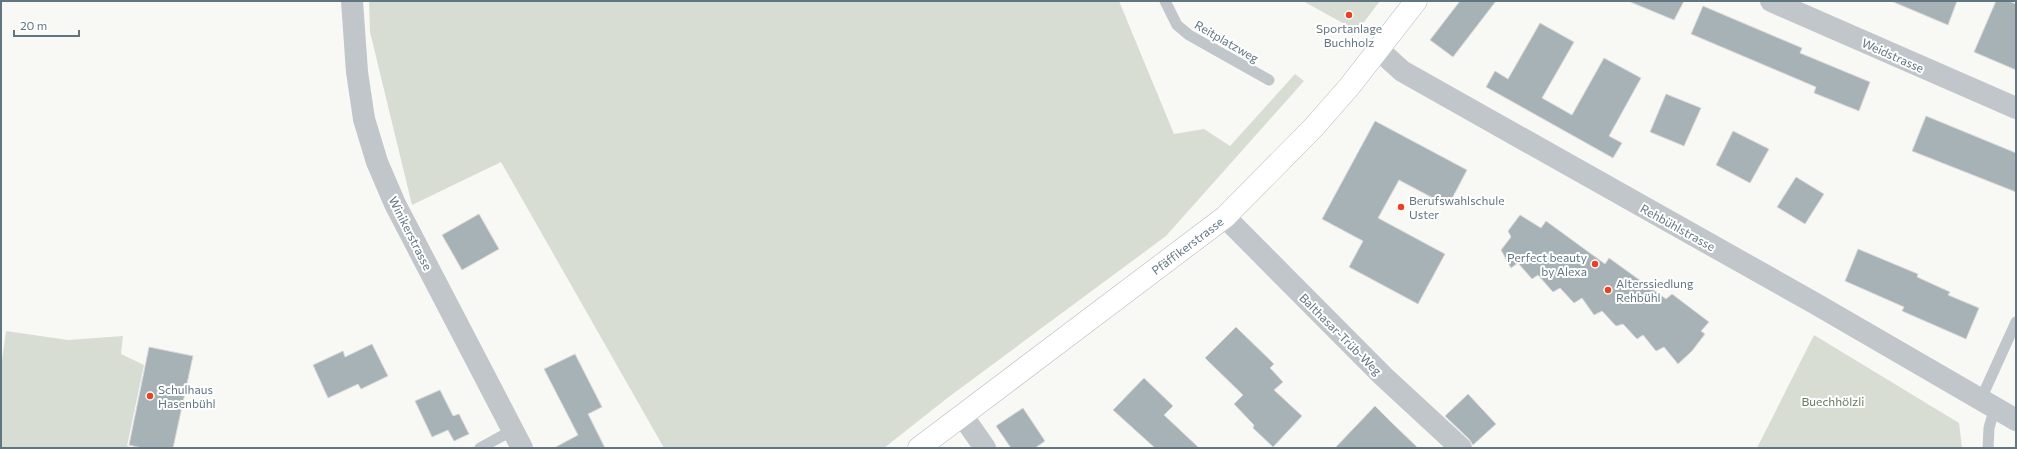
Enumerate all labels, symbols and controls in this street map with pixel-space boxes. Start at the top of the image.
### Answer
marker: Sportanlage Buchholz [1344,10,1354,20]
scale bar [14,12,79,38]
street label: Reitplatzweg [1193,17,1262,65]
text: 20 m [20,18,47,32]
place label: Sportanlage Buchholz [1316,21,1382,49]
street label: Weidstrasse [1860,35,1926,75]
place label: Berufswahlschule Uster [1409,193,1505,221]
street label: Winikerstrasse [386,194,436,272]
street label: Rehbühlstrasse [1638,201,1718,253]
marker: Berufswahlschule Uster [1396,202,1406,212]
street label: Pfäffikerstrasse [1148,214,1226,277]
place label: Perfect beauty by Alexa [1507,250,1587,278]
marker: Perfect beauty by Alexa [1590,259,1600,269]
place label: Alterssiedlung Rehbühl [1616,276,1694,304]
marker: Alterssiedlung Rehbühl [1603,285,1613,295]
street label: Balthasar-Trüb-Weg [1297,290,1385,378]
place label: Schulhaus Hasenbühl [158,382,216,410]
marker: Schulhaus Hasenbühl [145,391,155,401]
park label: Buechhölzli [1802,394,1864,408]

